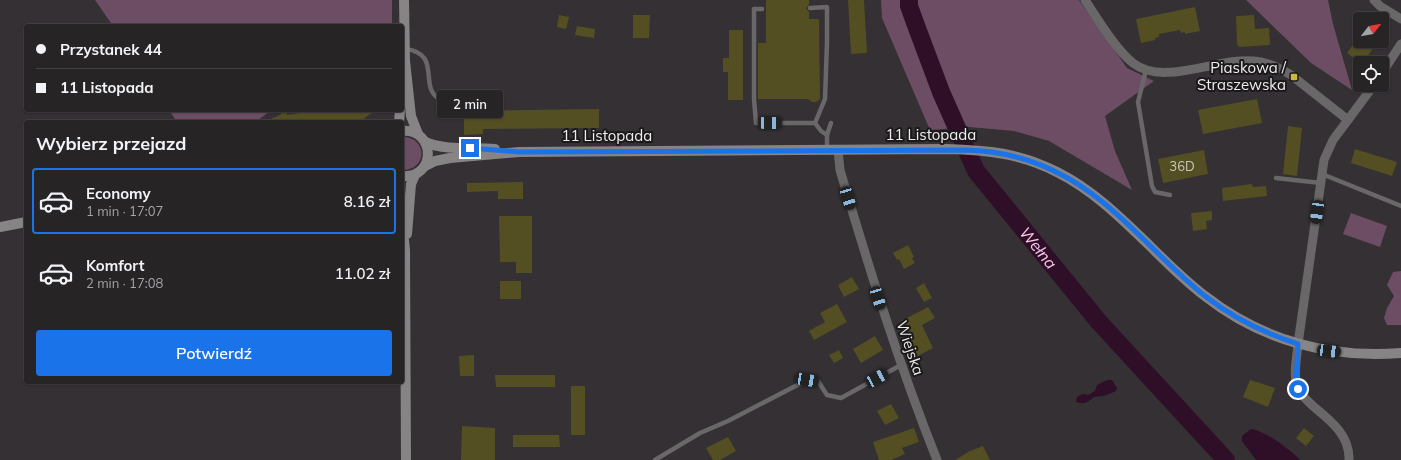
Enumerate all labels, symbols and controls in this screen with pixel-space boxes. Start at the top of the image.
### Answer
north arrow [1353,12,1389,48]
map controls [1353,12,1389,92]
text: Przystanek 44 [60,40,162,59]
button: locate [1353,56,1389,92]
place label: Piaskowa / Straszewska [1197,58,1287,94]
marker: Piaskowa / Straszewska [1289,72,1299,82]
text: 11 Listopada [60,78,154,97]
callout: 2 min [437,90,503,118]
text: 2 min [453,96,487,112]
car [758,117,782,129]
street label: 11 Listopada [886,125,976,144]
street label: 11 Listopada [562,126,652,145]
text: Wybierz przejazd [36,132,186,155]
route end [461,139,479,157]
house number: 36D [1169,158,1195,174]
icon: car [38,183,74,219]
text: Economy [86,184,151,203]
car [839,185,857,211]
text: 8.16 zł [344,192,390,211]
car [1309,199,1325,225]
text: 1 min · 17:07 [86,203,163,219]
water label: Wełna [1015,223,1062,273]
icon: car [38,255,74,291]
text: Komfort [86,256,144,275]
text: 11.02 zł [335,264,390,283]
text: 2 min · 17:08 [86,275,163,291]
car [869,285,887,311]
street label: Wiejska [892,318,929,377]
button: Potwierdź [36,330,392,376]
car [1316,344,1342,358]
car [864,367,890,389]
car [794,372,820,388]
route start [1289,380,1307,398]

